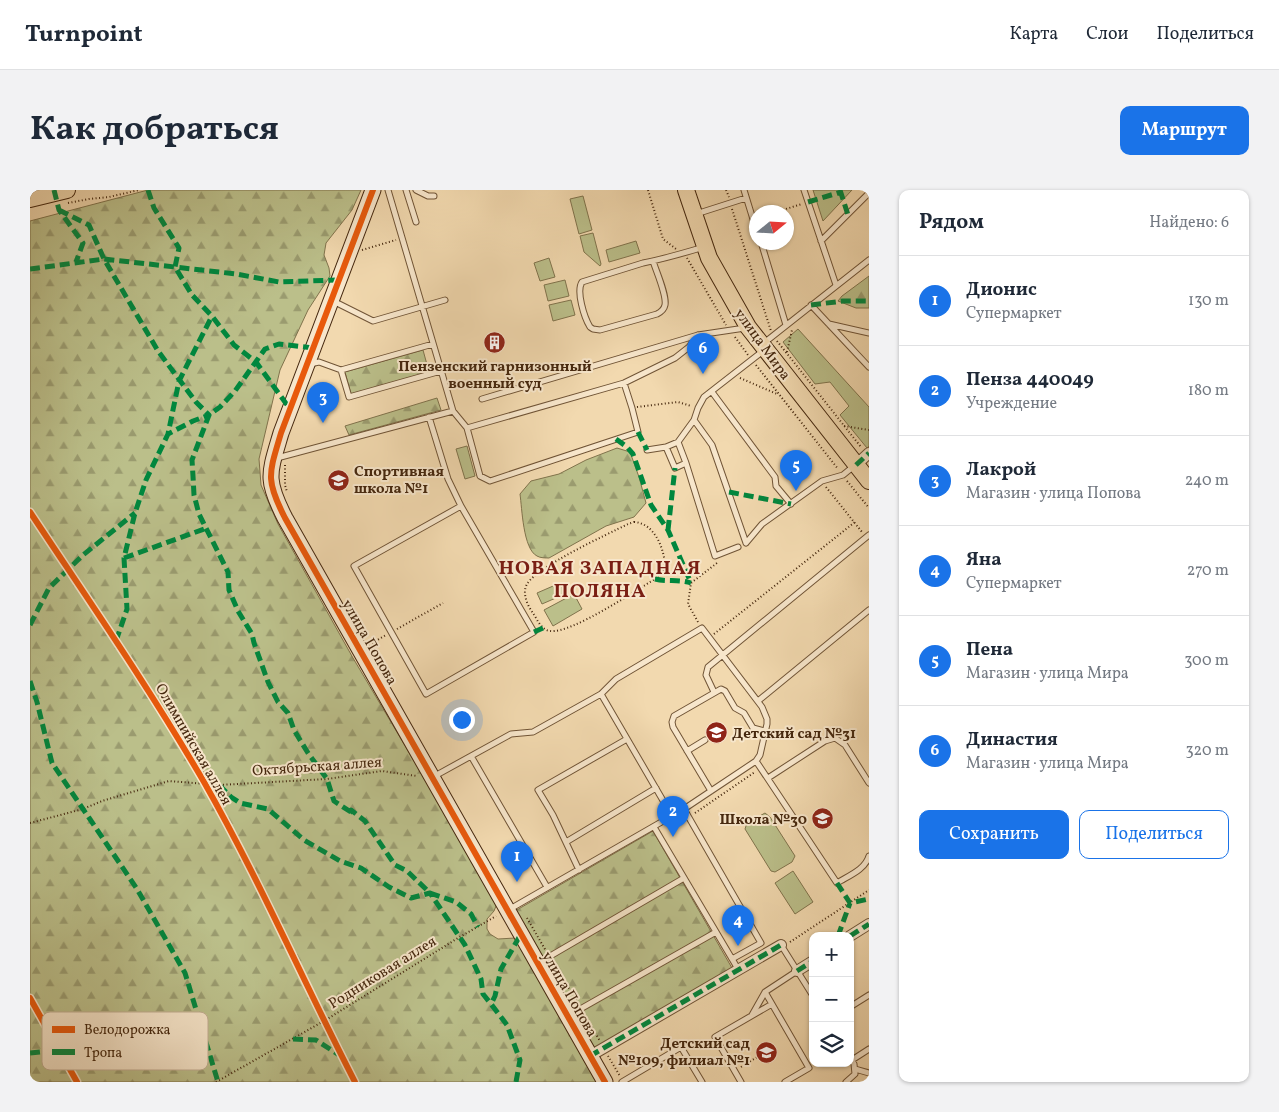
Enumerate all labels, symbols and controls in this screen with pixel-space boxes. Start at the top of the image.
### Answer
text: Turnpoint [25,18,143,52]
text: Карта [1010,22,1058,47]
text: Слои [1086,22,1128,47]
text: Поделиться [1156,22,1254,47]
text: Как добраться [30,106,279,154]
button: Маршрут [1120,106,1249,155]
north arrow [749,205,794,250]
text: Рядом [919,208,984,237]
text: Найдено: 6 [1149,212,1229,234]
text: Дионис [966,277,1037,303]
text: 1 [932,290,938,312]
text: 130 m [1188,290,1229,312]
text: Супермаркет [966,303,1062,325]
street label: улица Мира [729,305,795,385]
building icon: Пензенский гарнизонный военный суд [483,331,507,355]
pin: 6 [687,333,719,374]
place label: Пензенский гарнизонный военный суд [398,357,592,395]
text: Пенза 440049 [966,367,1094,393]
text: 2 [931,380,939,402]
text: 180 m [1188,380,1229,402]
pin: 3 [307,382,339,423]
text: Учреждение [966,393,1057,415]
pin: 5 [780,450,812,491]
text: Лакрой [966,457,1036,483]
place label: Спортивная школа №1 [354,462,444,500]
school or university icon: Спортивная школа №1 [326,468,350,492]
text: 3 [931,470,939,492]
text: 240 m [1185,470,1229,492]
text: Магазин · улица Попова [966,483,1141,505]
text: Яна [966,547,1002,573]
district label: НОВАЯ ЗАПАДНАЯ ПОЛЯНА [498,555,702,606]
text: 4 [930,560,940,582]
text: 270 m [1187,560,1229,582]
text: Супермаркет [966,573,1062,595]
street label: улица Попова [336,596,402,689]
text: Пена [966,637,1013,663]
text: 5 [931,650,939,672]
text: 300 m [1184,650,1229,672]
text: Магазин · улица Мира [966,663,1129,685]
street label: Олимпийская аллея [149,680,236,810]
your location [449,707,475,733]
school or university icon: Детский сад №31 [704,721,728,745]
place label: Детский сад №31 [732,724,856,745]
text: Династия [966,727,1058,753]
text: 6 [931,740,939,762]
text: 320 m [1185,740,1229,762]
street label: Октябрьская аллея [252,752,383,783]
text: Магазин · улица Мира [966,753,1129,775]
pin: 2 [657,796,689,837]
school or university icon: Школа №30 [811,807,835,831]
place label: Школа №30 [720,810,807,831]
button: Сохранить [919,810,1069,859]
button: Поделиться [1079,810,1229,859]
pin: 1 [501,841,533,882]
pin: 4 [722,905,754,946]
street label: Родниковая аллея [325,932,441,1015]
map controls [809,932,854,1067]
button: + [809,932,854,977]
street label: улица Попова [536,948,602,1041]
button: − [809,977,854,1022]
legend [42,1012,208,1070]
text: Велодорожка [84,1021,171,1040]
button: layers [809,1022,854,1067]
place label: Детский сад №109, филиал №1 [618,1034,750,1072]
school or university icon: Детский сад №109, филиал №1 [754,1040,778,1064]
text: Тропа [84,1044,122,1063]

